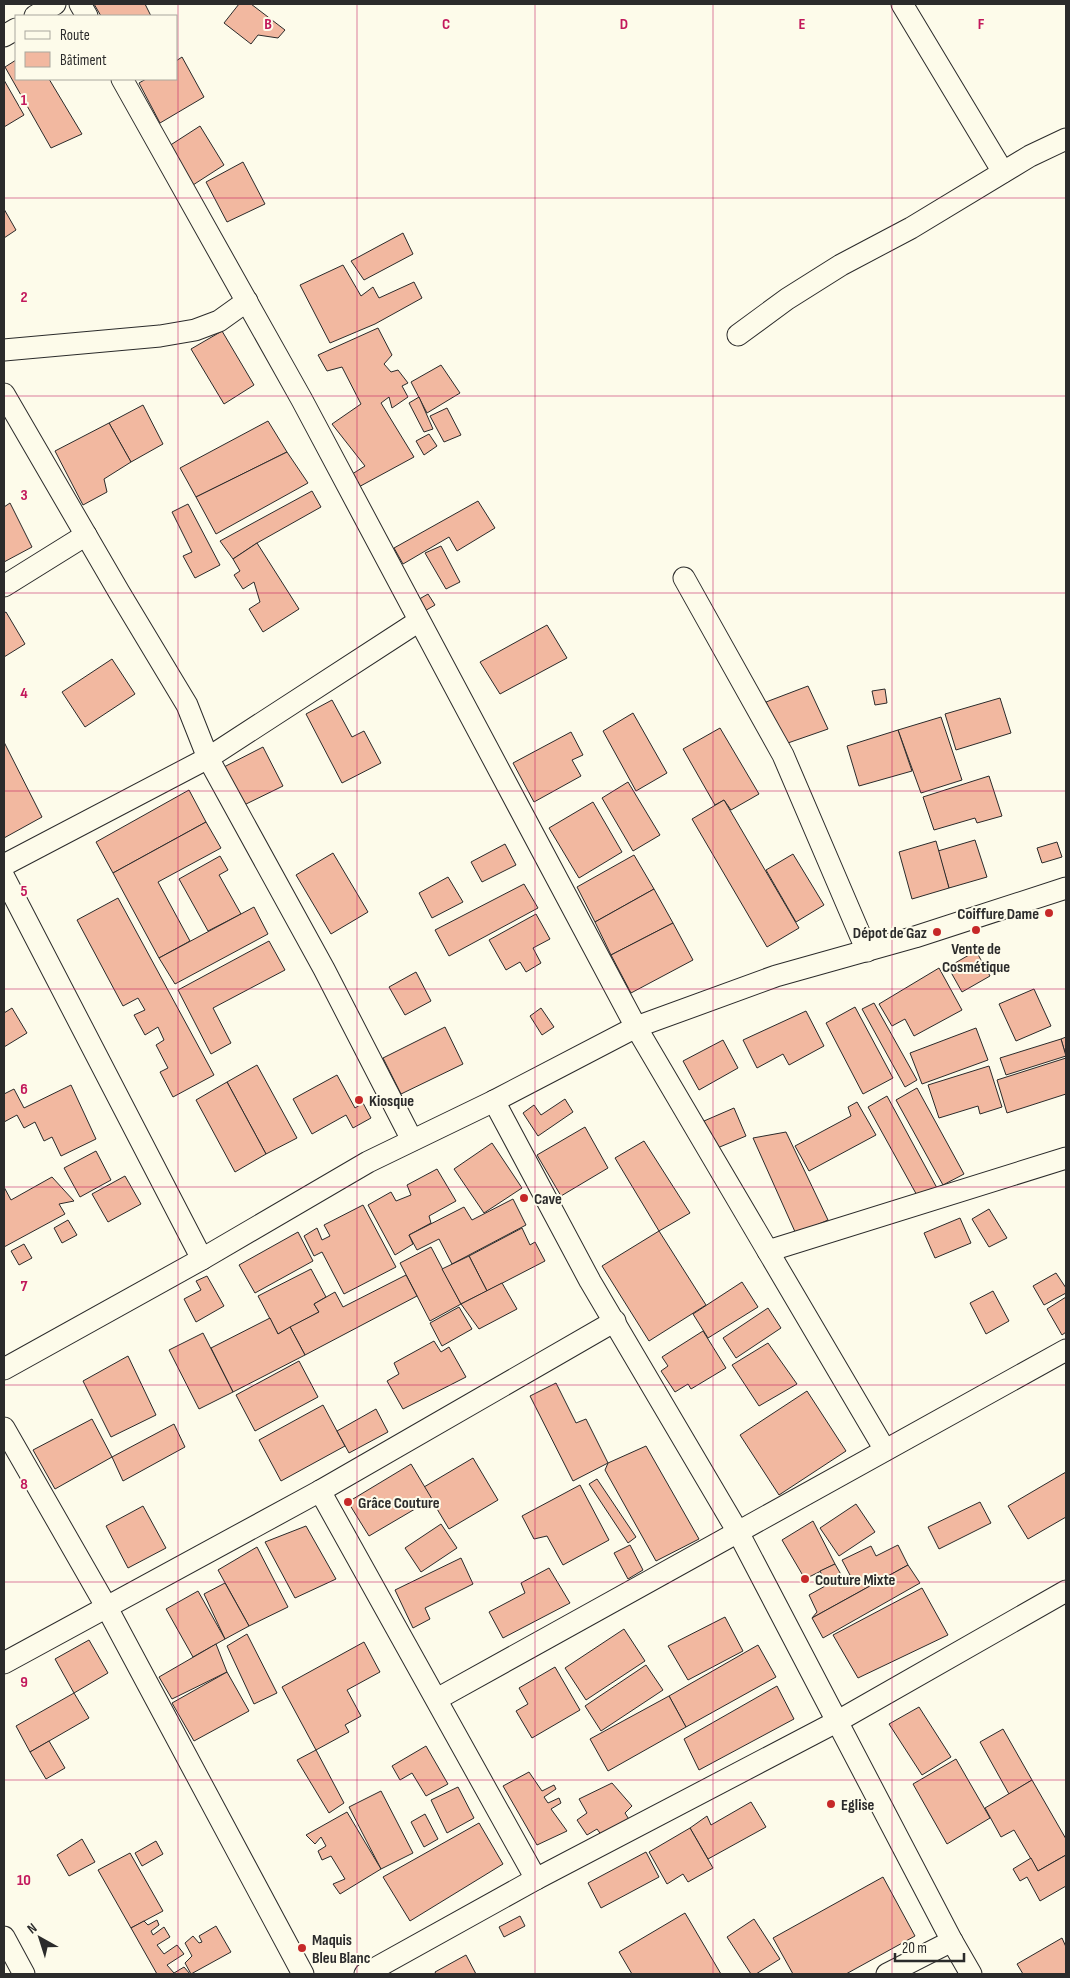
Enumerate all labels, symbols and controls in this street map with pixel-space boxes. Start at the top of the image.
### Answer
legend [15,15,178,80]
text: B [264,15,272,34]
text: C [442,15,450,34]
text: D [620,15,628,34]
text: E [799,15,806,34]
text: F [978,15,985,34]
text: Route [60,26,90,45]
text: Bâtiment [60,51,107,70]
text: 1 [21,91,28,110]
text: 2 [20,288,28,307]
text: 3 [20,486,28,505]
text: 4 [20,684,28,703]
text: 5 [20,882,28,901]
place label: Coiffure Dame [957,905,1039,924]
marker: Coiffure Dame [1043,907,1055,919]
place label: Dépot de Gaz [853,924,927,943]
marker: Vente de Cosmétique [970,924,982,936]
marker: Dépot de Gaz [931,926,943,938]
place label: Vente de Cosmétique [942,940,1010,977]
text: 6 [20,1080,28,1099]
place label: Kiosque [369,1092,414,1111]
marker: Kiosque [353,1094,365,1106]
place label: Cave [534,1190,562,1209]
marker: Cave [518,1192,530,1204]
text: 7 [21,1277,28,1296]
text: 8 [20,1475,28,1494]
place label: Grâce Couture [358,1494,440,1513]
marker: Grâce Couture [342,1496,354,1508]
place label: Couture Mixte [815,1571,896,1590]
marker: Couture Mixte [799,1573,811,1585]
text: 9 [20,1673,28,1692]
place label: Eglise [841,1796,875,1815]
marker: Eglise [825,1798,837,1810]
text: 10 [17,1871,31,1890]
north arrow [15,1913,65,1963]
text: N [24,1919,40,1937]
scale bar [895,1930,964,1962]
place label: Maquis Bleu Blanc [312,1931,371,1968]
text: 20 m [902,1939,927,1958]
marker: Maquis Bleu Blanc [296,1942,308,1954]

